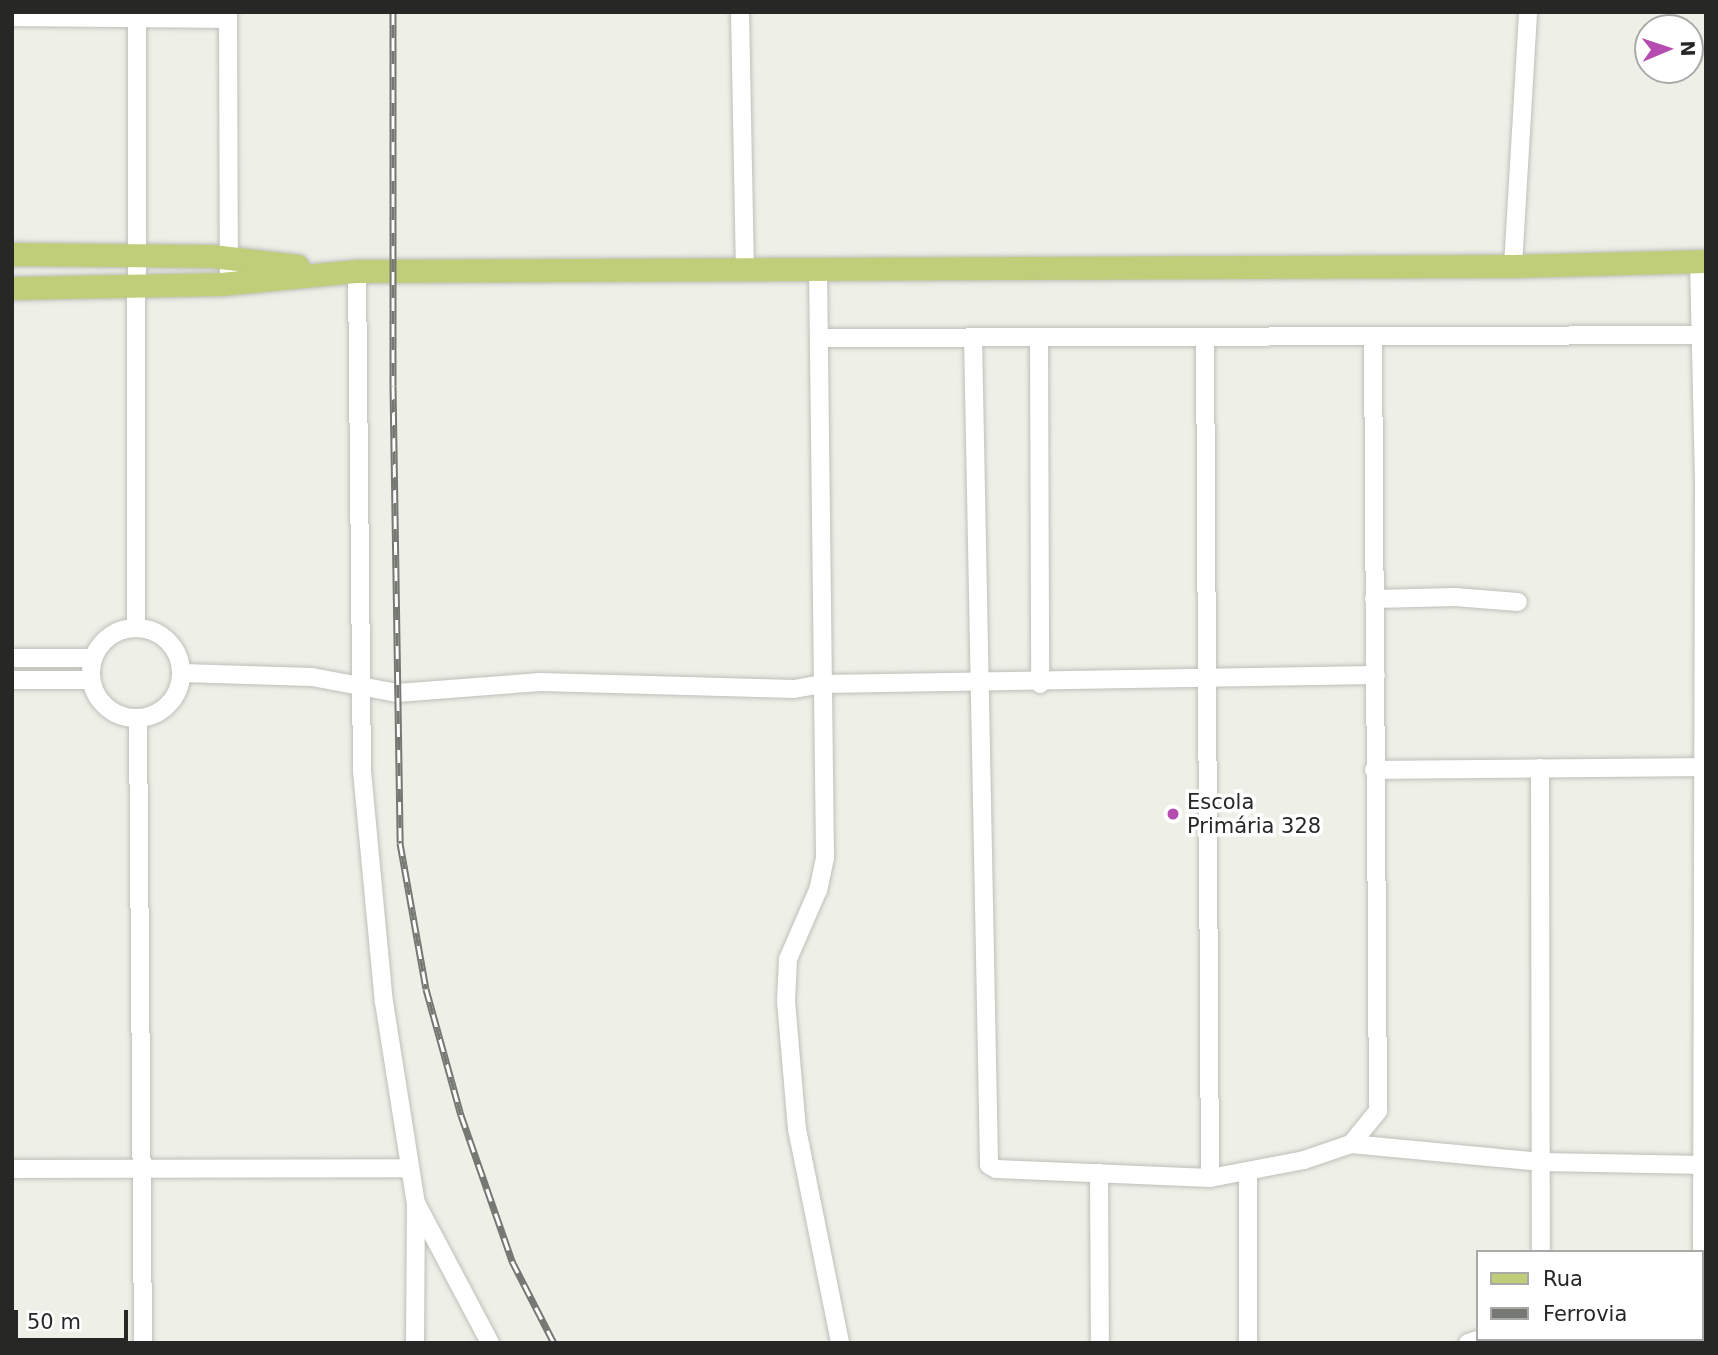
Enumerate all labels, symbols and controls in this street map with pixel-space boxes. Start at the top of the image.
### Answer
north arrow [1634,14,1704,84]
text: N [1677,40,1699,57]
place label: Escola Primária 328 [1187,789,1321,839]
marker: Escola Primária 328 [1165,806,1181,822]
legend [1476,1250,1704,1341]
text: Rua [1543,1267,1583,1291]
scale bar [18,1296,131,1340]
text: Ferrovia [1543,1302,1627,1326]
text: 50 m [27,1310,81,1334]

